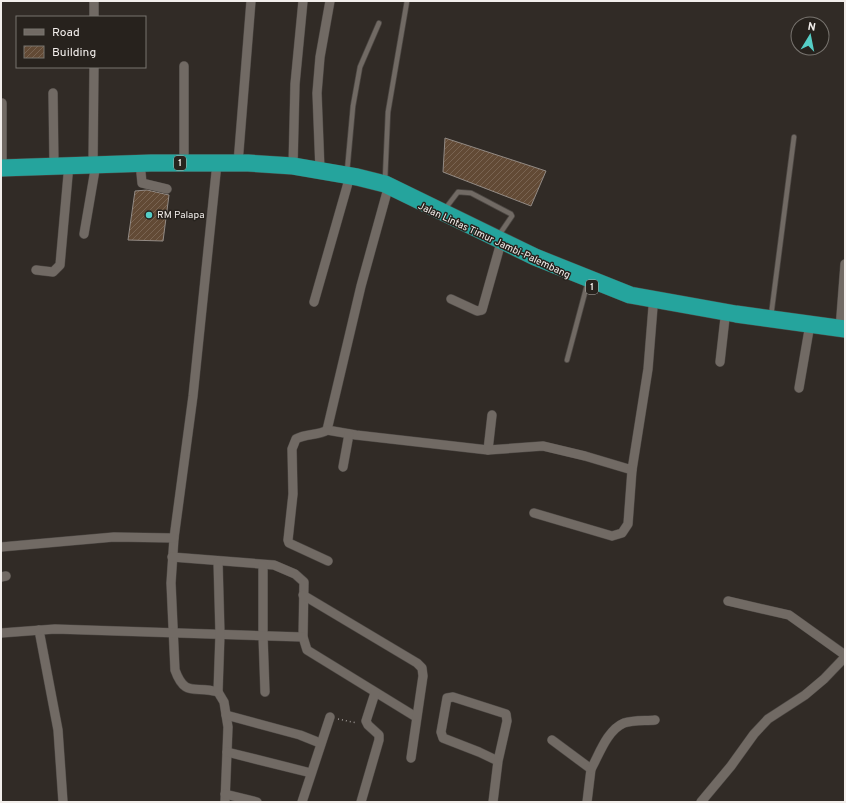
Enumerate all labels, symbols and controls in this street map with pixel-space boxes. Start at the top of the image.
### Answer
legend [16,16,146,68]
north arrow [790,16,830,56]
text: N [806,20,817,35]
text: Road [52,25,80,41]
text: Building [52,45,96,61]
road number: 1 [174,156,186,170]
street label: Jalan Lintas Timur Jambi-Palembang [416,200,572,282]
place label: RM Palapa [157,209,204,222]
marker: RM Palapa [144,210,154,220]
road number: 1 [586,280,598,294]

